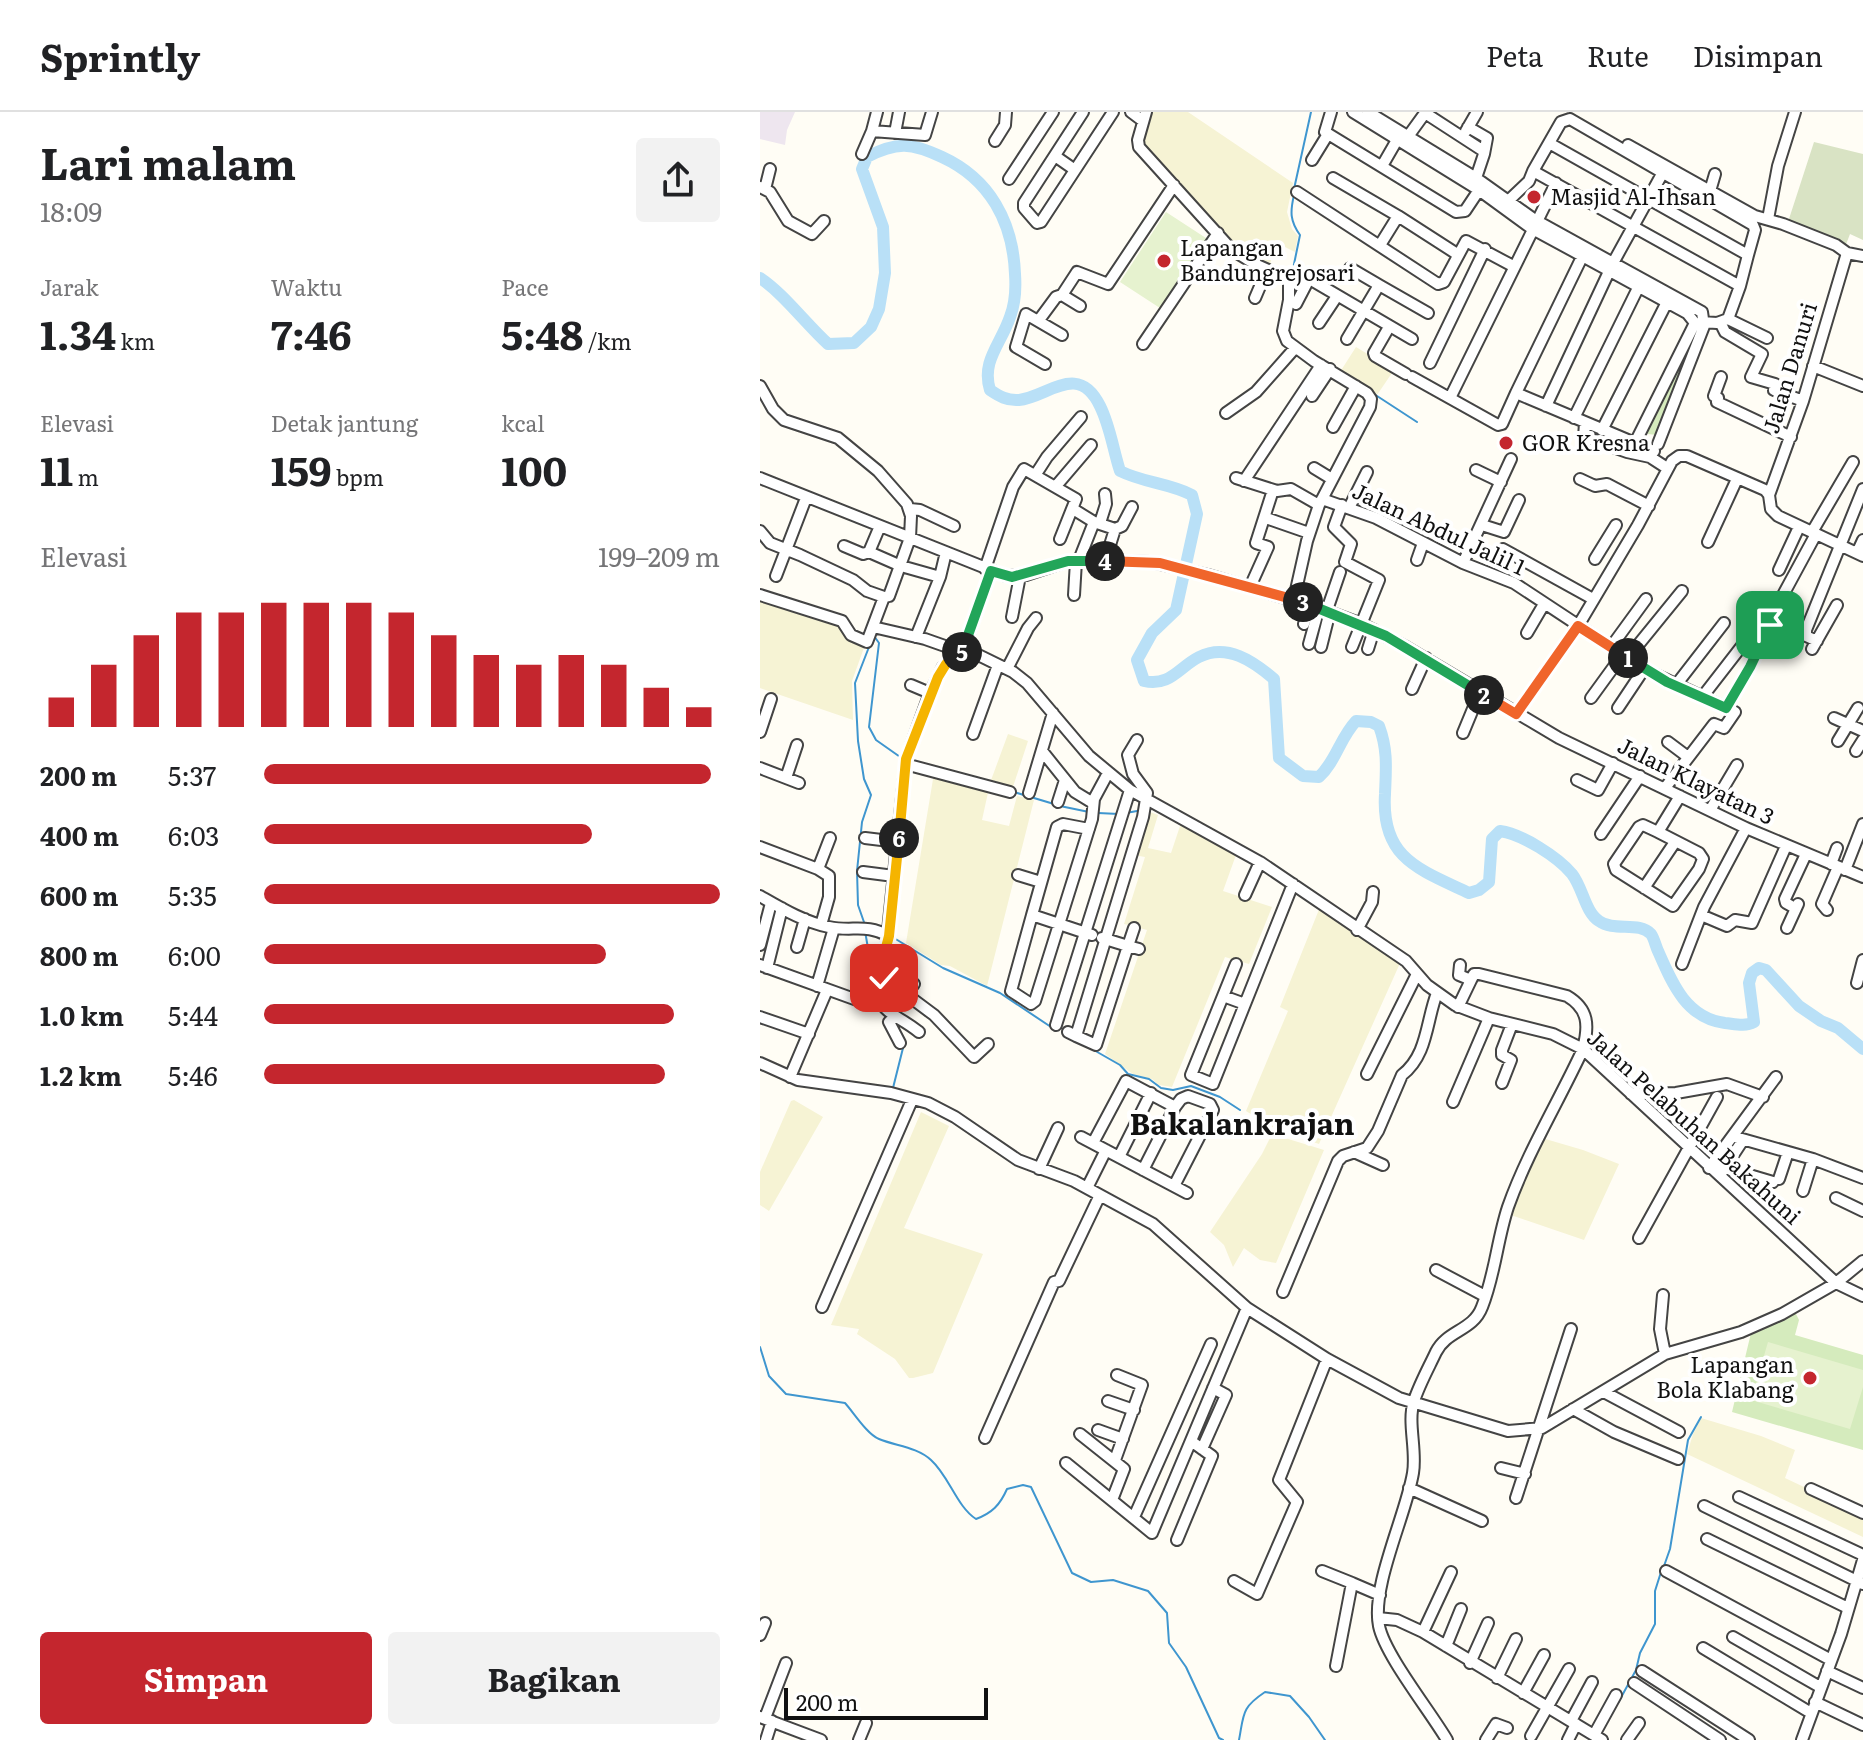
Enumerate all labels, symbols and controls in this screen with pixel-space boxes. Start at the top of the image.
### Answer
text: Sprintly [40,27,200,84]
text: Peta [1486,34,1543,76]
text: Rute [1587,34,1649,76]
text: Disimpan [1693,34,1823,76]
text: Lari malam [40,128,296,194]
button: share [636,138,720,222]
place label: Masjid Al-Ihsan [1550,179,1716,212]
marker: Masjid Al-Ihsan [1525,188,1543,206]
text: 18:09 [40,191,102,230]
place label: Lapangan Bandungrejosari [1180,230,1355,288]
marker: Lapangan Bandungrejosari [1155,252,1173,270]
text: Jarak [40,270,99,303]
text: Waktu [271,270,342,303]
text: Pace [501,270,549,303]
street label: Jalan Danuri [1753,298,1824,437]
text: 1.34 [40,303,116,362]
text: 7:46 [271,303,352,362]
text: 5:48 [501,303,583,362]
text: km [116,324,155,357]
text: /km [583,324,632,357]
text: Elevasi [40,406,114,439]
text: Detak jantung [271,406,418,439]
text: kcal [501,406,545,439]
place label: GOR Kresna [1522,425,1650,458]
marker: GOR Kresna [1497,434,1515,452]
text: 11 [40,439,73,498]
text: 159 [271,439,332,498]
text: 100 [501,439,567,498]
text: m [73,460,99,493]
text: bpm [332,460,384,493]
street label: Jalan Abdul Jalil 1 [1348,473,1532,582]
text: Elevasi [40,536,127,575]
text: 199–209 m [598,536,720,575]
pin: 4 [1085,541,1125,581]
text: 4 [1098,544,1112,577]
pin: 3 [1283,582,1323,622]
text: 3 [1297,585,1309,618]
pin [1736,591,1804,659]
icon: arrive [1748,603,1792,647]
pin: 5 [942,632,982,672]
text: 5 [956,635,968,668]
pin: 1 [1608,638,1648,678]
text: 1 [1623,641,1633,674]
pin: 2 [1464,675,1504,715]
text: 2 [1478,678,1490,711]
street label: Jalan Klayatan 3 [1613,727,1781,832]
text: 200 m [40,755,117,794]
text: 5:37 [168,755,216,794]
text: 400 m [40,815,119,854]
text: 6:03 [168,815,219,854]
pin: 6 [879,818,919,858]
text: 6 [893,821,905,854]
text: 600 m [40,875,118,914]
text: 5:35 [168,875,217,914]
text: 800 m [40,935,118,974]
text: 6:00 [168,935,221,974]
pin [850,944,918,1012]
icon: check [862,956,906,1000]
text: 1.0 km [40,995,124,1034]
text: 5:44 [168,995,218,1034]
street label: Jalan Pelabuhan Bakahuni [1581,1021,1809,1231]
text: 1.2 km [40,1055,122,1094]
text: 5:46 [168,1055,218,1094]
district label: Bakalankrajan [1129,1100,1355,1144]
place label: Lapangan Bola Klabang [1656,1347,1795,1405]
marker: Lapangan Bola Klabang [1801,1369,1819,1387]
button: Simpan [40,1632,372,1724]
button: Bagikan [388,1632,720,1724]
scale bar [784,1684,988,1720]
text: 200 m [796,1685,858,1718]

